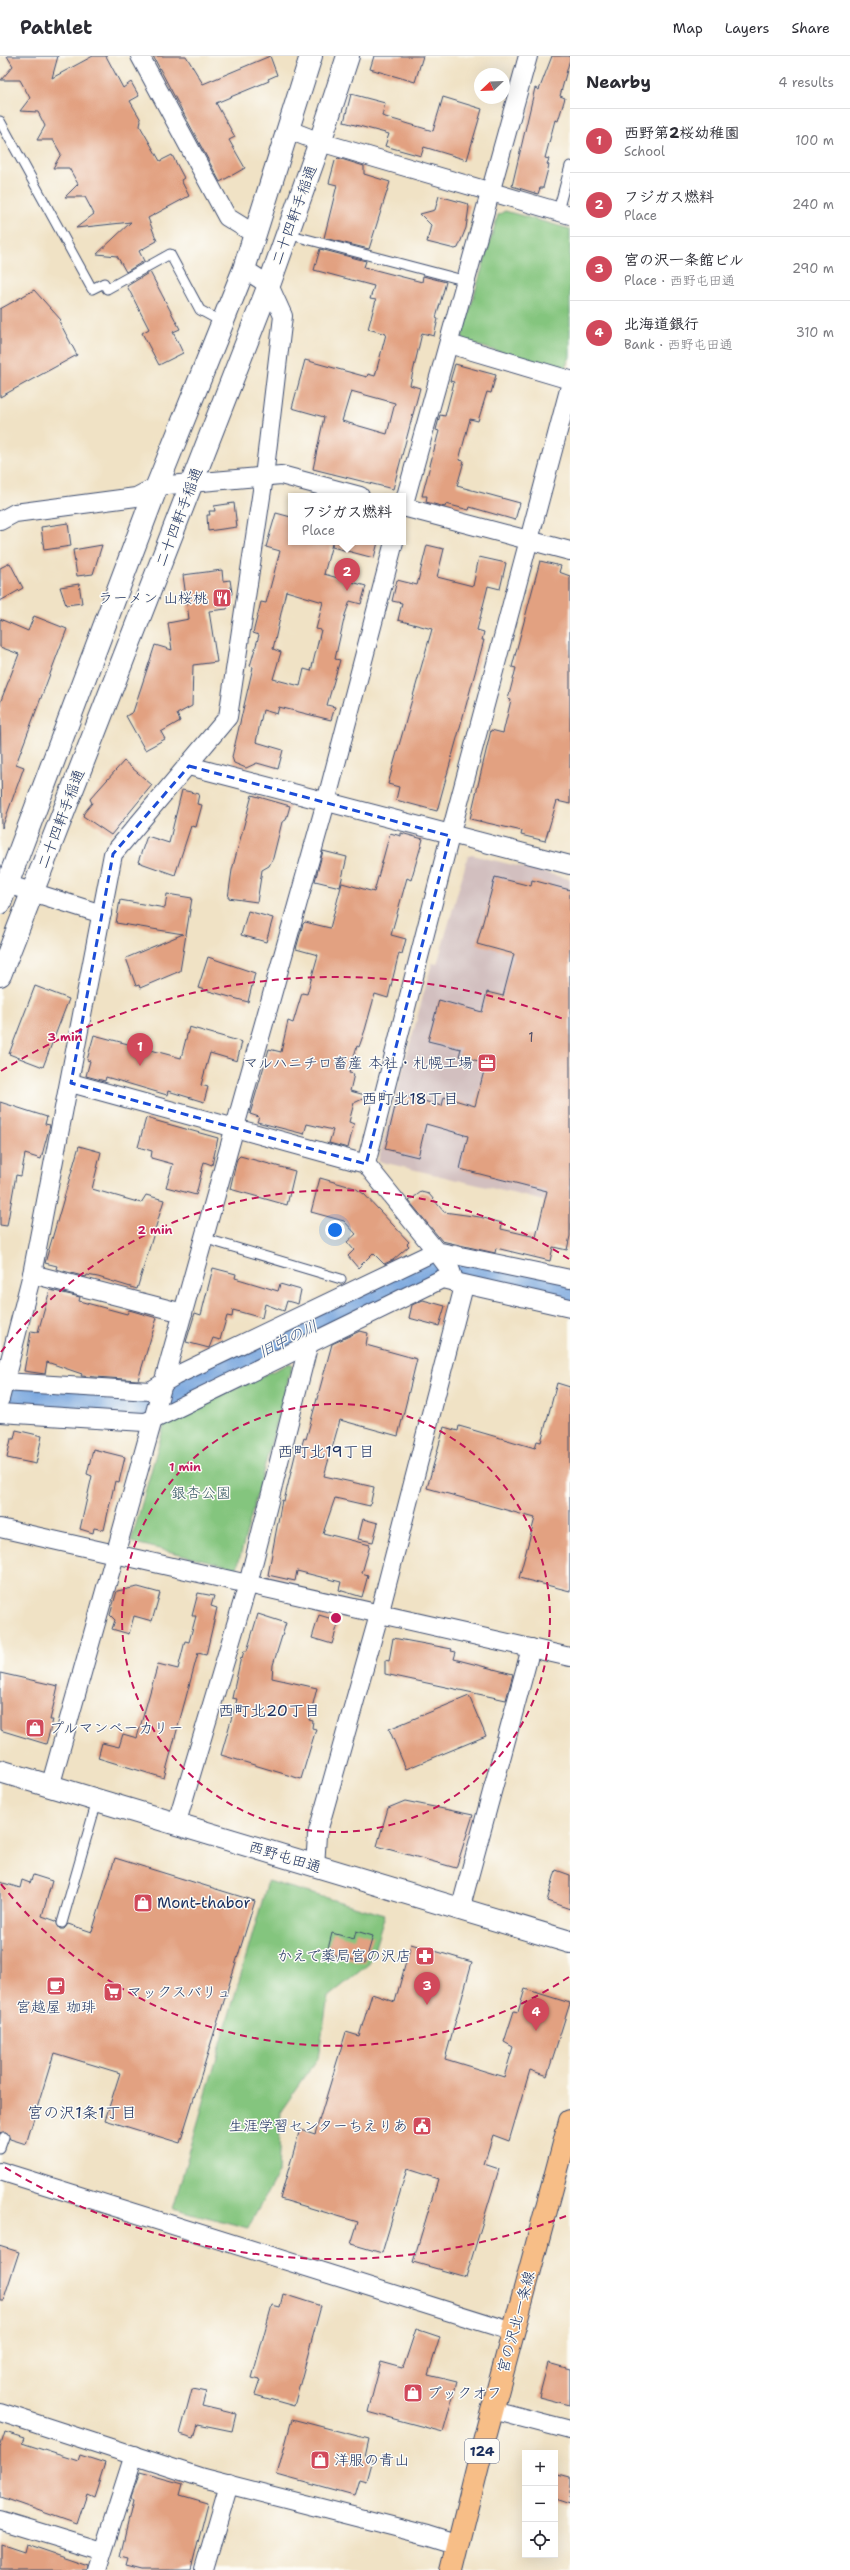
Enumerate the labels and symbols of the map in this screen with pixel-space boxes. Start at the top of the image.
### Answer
north arrow [474,68,510,104]
street label: 二十四軒手稲通 [267,162,321,268]
street label: 二十四軒手稲通 [151,464,207,570]
pin: 2 [334,558,360,591]
restaurant icon: ラーメン 山桜桃 [211,587,233,609]
place label: ラーメン 山桜桃 [98,588,208,608]
street label: 二十四軒手稲通 [33,766,89,872]
text: 3 min [48,1029,83,1045]
house number: 1 [528,1029,534,1046]
pin: 1 [127,1033,153,1066]
office icon: マルハニチロ畜産 本社・札幌工場 [476,1052,498,1074]
place label: マルハニチロ畜産 本社・札幌工場 [243,1053,473,1073]
district label: 西町北18丁目 [361,1088,459,1109]
your location [325,1220,345,1240]
text: 2 min [138,1222,173,1238]
water label: 旧中の川 [255,1316,321,1362]
district label: 西町北19丁目 [277,1441,375,1462]
text: 1 min [169,1459,201,1475]
park label: 銀杏公園 [171,1483,231,1503]
centre of rings [329,1611,343,1625]
district label: 西町北20丁目 [218,1700,320,1721]
shop icon: プルマンベーカリー [24,1717,46,1739]
place label: プルマンベーカリー [49,1718,183,1738]
street label: 西野屯田通 [246,1836,324,1878]
shop icon: Mont-thabor [132,1892,154,1914]
place label: Mont-thabor [157,1893,251,1913]
pharmacy icon: かえで薬局宮の沢店 [414,1945,436,1967]
place label: かえで薬局宮の沢店 [277,1946,411,1966]
pin: 3 [414,1972,440,2005]
cafe icon: 宮越屋 珈琲 [45,1975,67,1997]
supermarket icon: マックスバリュ [102,1981,124,2003]
place label: マックスバリュ [127,1982,232,2002]
place label: 宮越屋 珈琲 [16,1997,96,2017]
pin: 4 [523,1998,549,2031]
district label: 宮の沢1条1丁目 [27,2102,137,2123]
public building icon: 生涯学習センターちえりあ [411,2115,433,2137]
place label: 生涯学習センターちえりあ [229,2116,408,2136]
street label: 宮の沢北一条線 [493,2269,539,2375]
shop icon: ブックオフ [402,2382,424,2404]
place label: ブックオフ [427,2383,502,2403]
road number: 124 [465,2439,499,2463]
shop icon: 洋服の青山 [309,2449,331,2471]
place label: 洋服の青山 [334,2450,409,2470]

